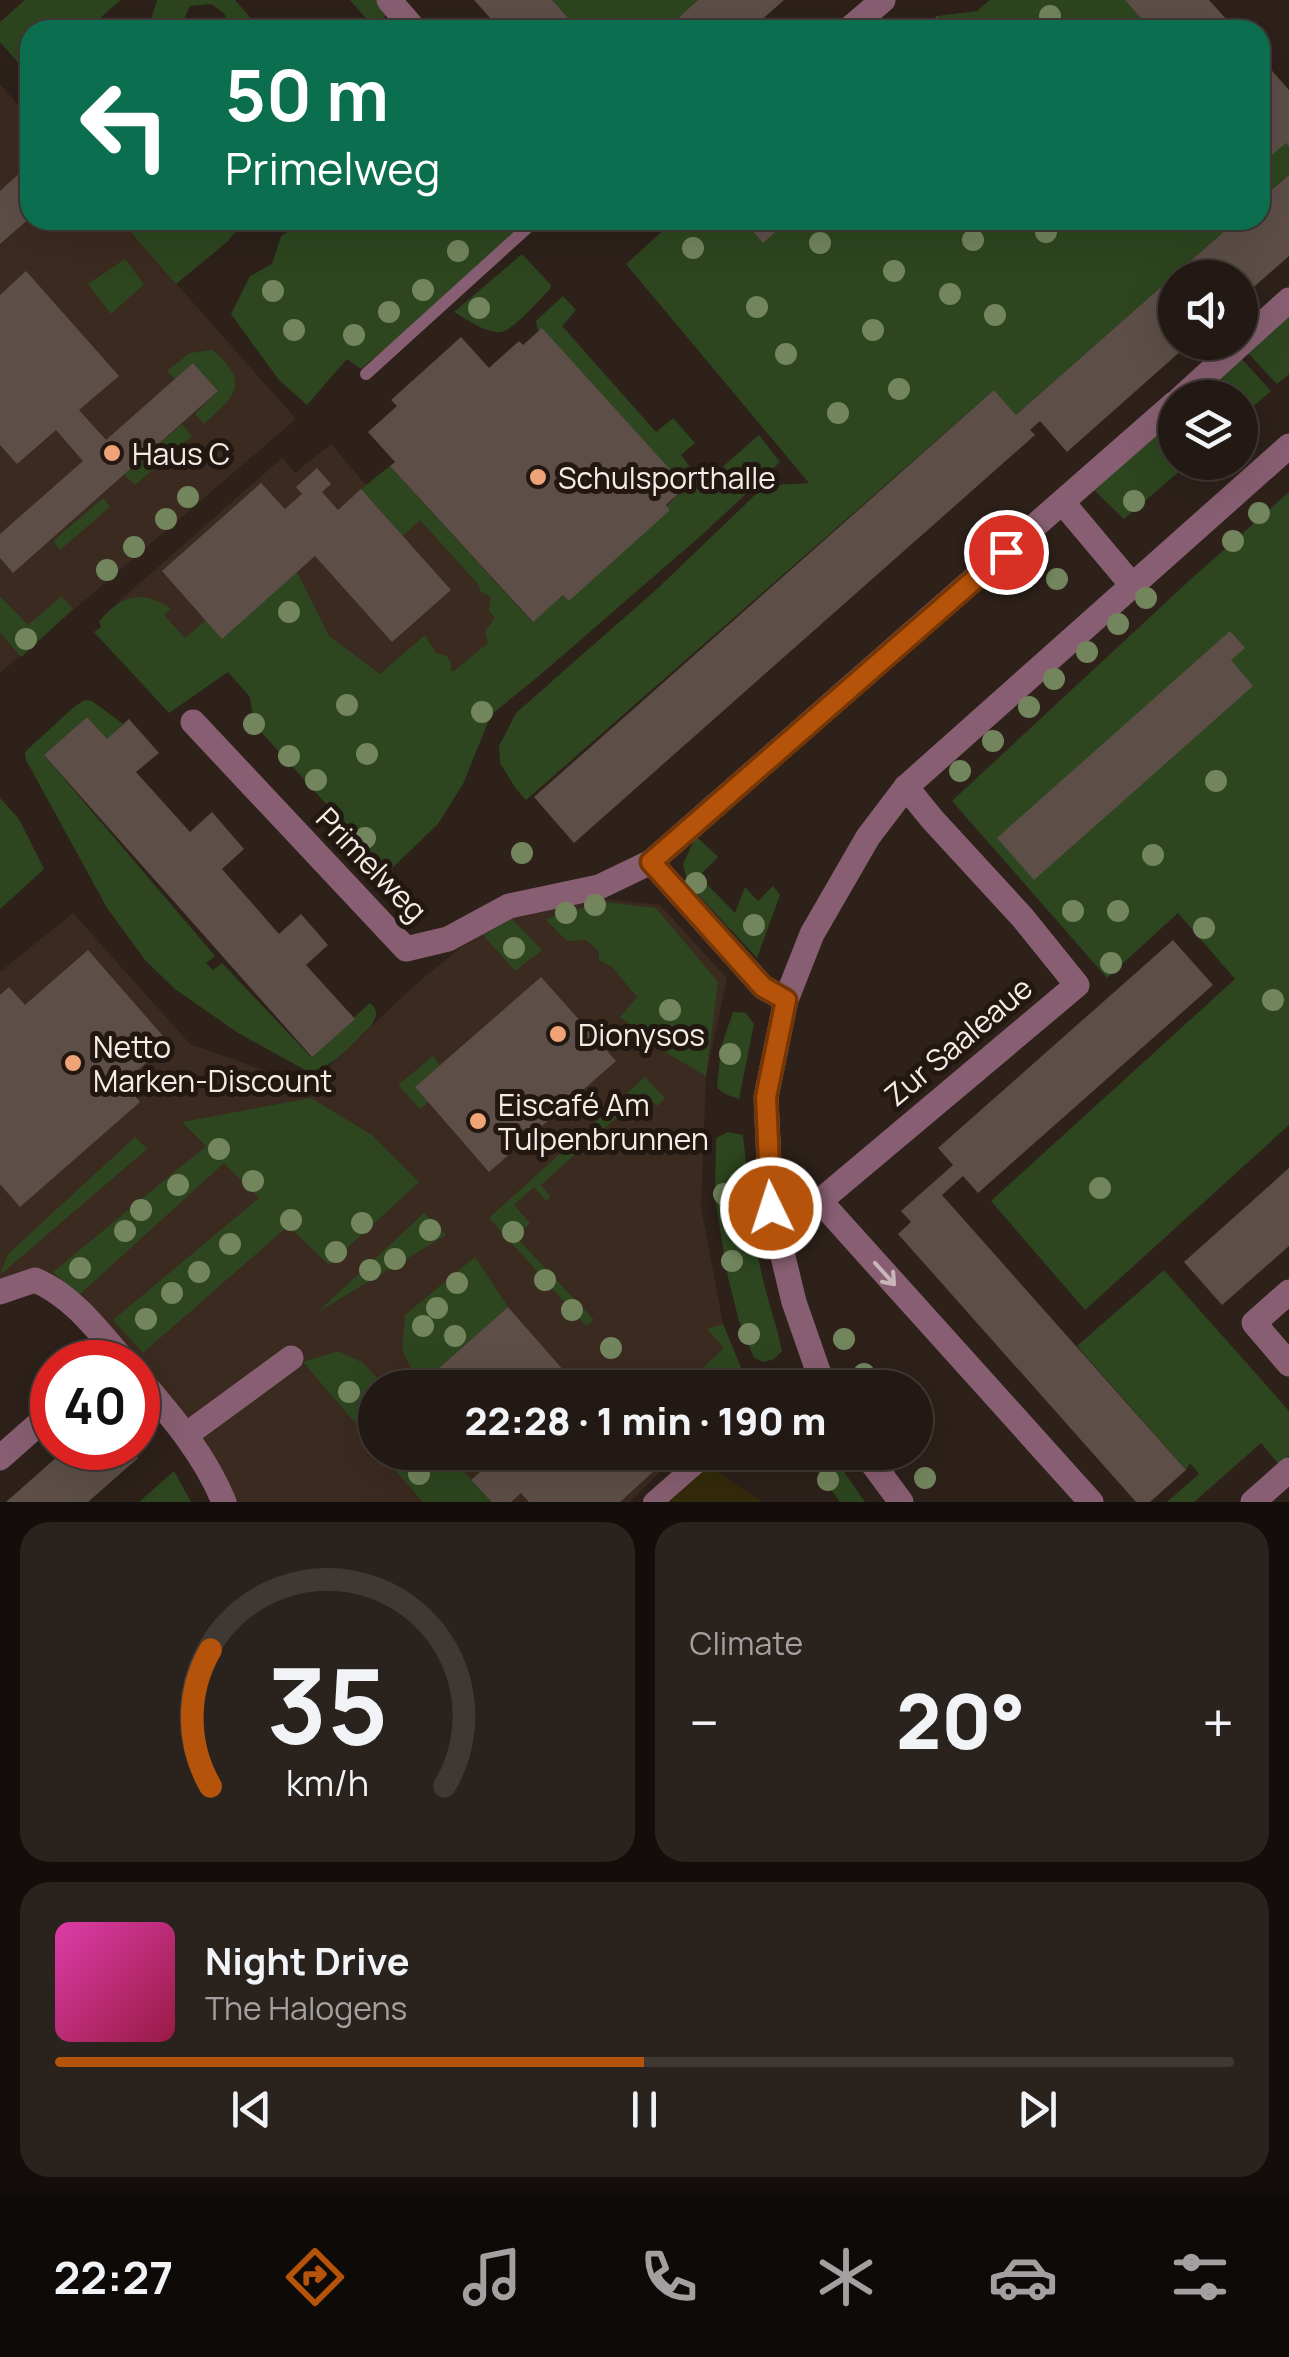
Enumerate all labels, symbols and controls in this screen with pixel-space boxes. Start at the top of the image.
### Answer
text: 50 m [225,46,389,142]
icon: left [60,60,190,190]
text: Primelweg [225,137,440,199]
map controls [1158,260,1258,480]
button: sound [1158,260,1258,360]
button: layers [1158,380,1258,480]
place label: Haus C [132,433,230,474]
marker: Haus C [101,442,123,464]
place label: Schulsporthalle [558,457,776,498]
marker: Schulsporthalle [527,466,549,488]
pin [964,510,1049,595]
icon: arrive [979,525,1034,580]
street label: Primelweg [307,798,437,930]
street label: Zur Saaleaue [875,967,1041,1115]
place label: Dionysos [578,1014,705,1055]
marker: Dionysos [547,1023,569,1045]
place label: Netto Marken-Discount [93,1026,332,1101]
marker: Netto Marken-Discount [62,1052,84,1074]
place label: Eiscafé Am Tulpenbrunnen [498,1084,709,1159]
marker: Eiscafé Am Tulpenbrunnen [467,1110,489,1132]
position arrow [719,1156,823,1260]
one-way arrow [873,1261,896,1286]
speed limit sign: 40 [30,1340,160,1470]
text: 22:28 · 1 min · 190 m [465,1394,826,1446]
text: Climate [690,1621,803,1665]
text: 35 [267,1633,388,1775]
text: 20° [896,1669,1026,1772]
text: − [690,1684,719,1760]
text: + [1202,1684,1234,1760]
text: km/h [286,1758,369,1807]
text: Night Drive [205,1934,410,1986]
text: The Halogens [205,1986,407,2030]
icon: previous [224,2082,279,2137]
icon: pause [617,2082,672,2137]
icon: next [1010,2082,1065,2137]
icon: directions [280,2242,350,2312]
icon: music [457,2242,527,2312]
icon: phone [634,2242,704,2312]
icon: climate [811,2242,881,2312]
icon: car [988,2242,1058,2312]
icon: filters [1165,2242,1235,2312]
text: 22:27 [54,2246,173,2308]

